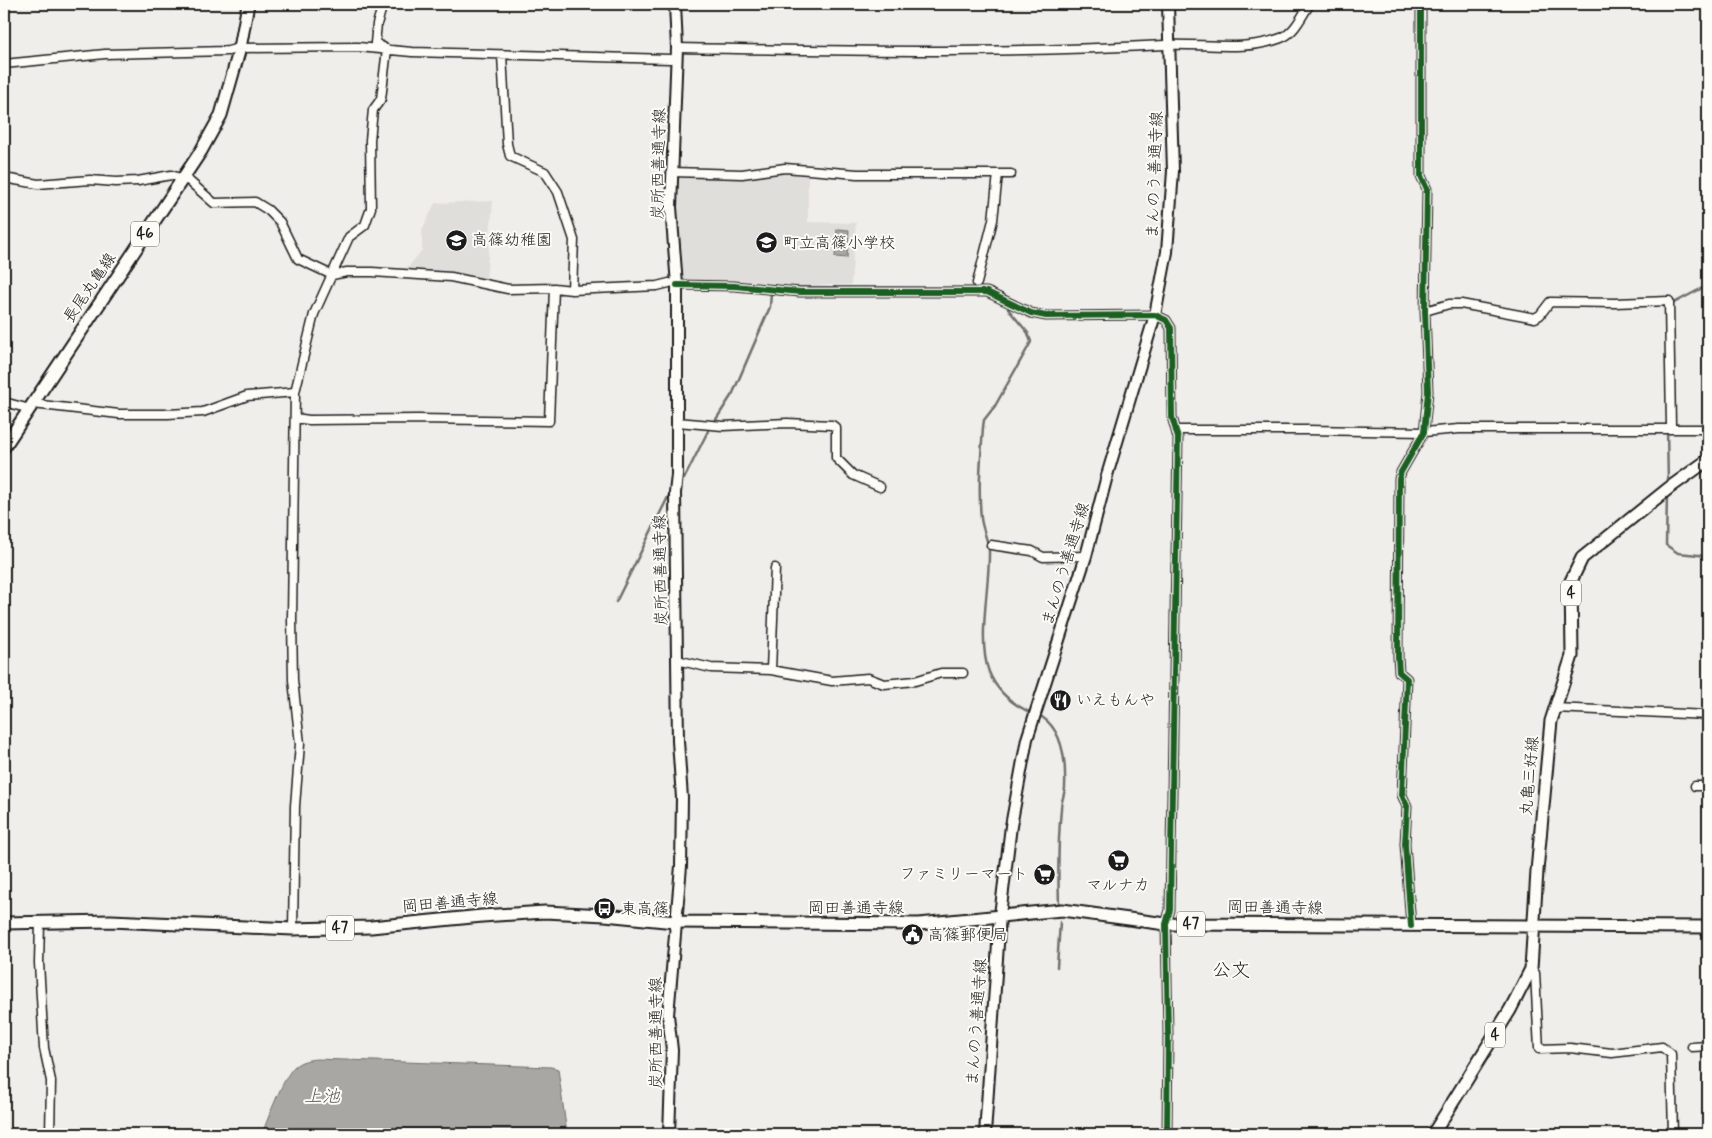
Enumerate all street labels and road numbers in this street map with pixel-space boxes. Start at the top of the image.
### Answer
street label: 炭所西善通寺線 [648,108,670,220]
street label: まんのう善通寺線 [1142,111,1168,239]
road number: 46 [131,222,159,246]
street label: 長尾丸亀線 [59,249,121,327]
street label: まんのう善通寺線 [1037,500,1095,628]
street label: 炭所西善通寺線 [650,514,672,626]
road number: 4 [1561,580,1581,606]
street label: 丸亀三好線 [1516,735,1544,817]
street label: 岡田善通寺線 [401,888,499,918]
street label: 岡田善通寺線 [1227,897,1323,919]
street label: 岡田善通寺線 [808,898,904,919]
road number: 47 [1177,912,1205,936]
road number: 47 [326,916,354,940]
street label: まんのう善通寺線 [962,957,992,1087]
street label: 炭所西善通寺線 [646,977,667,1089]
road number: 4 [1485,1022,1505,1048]

